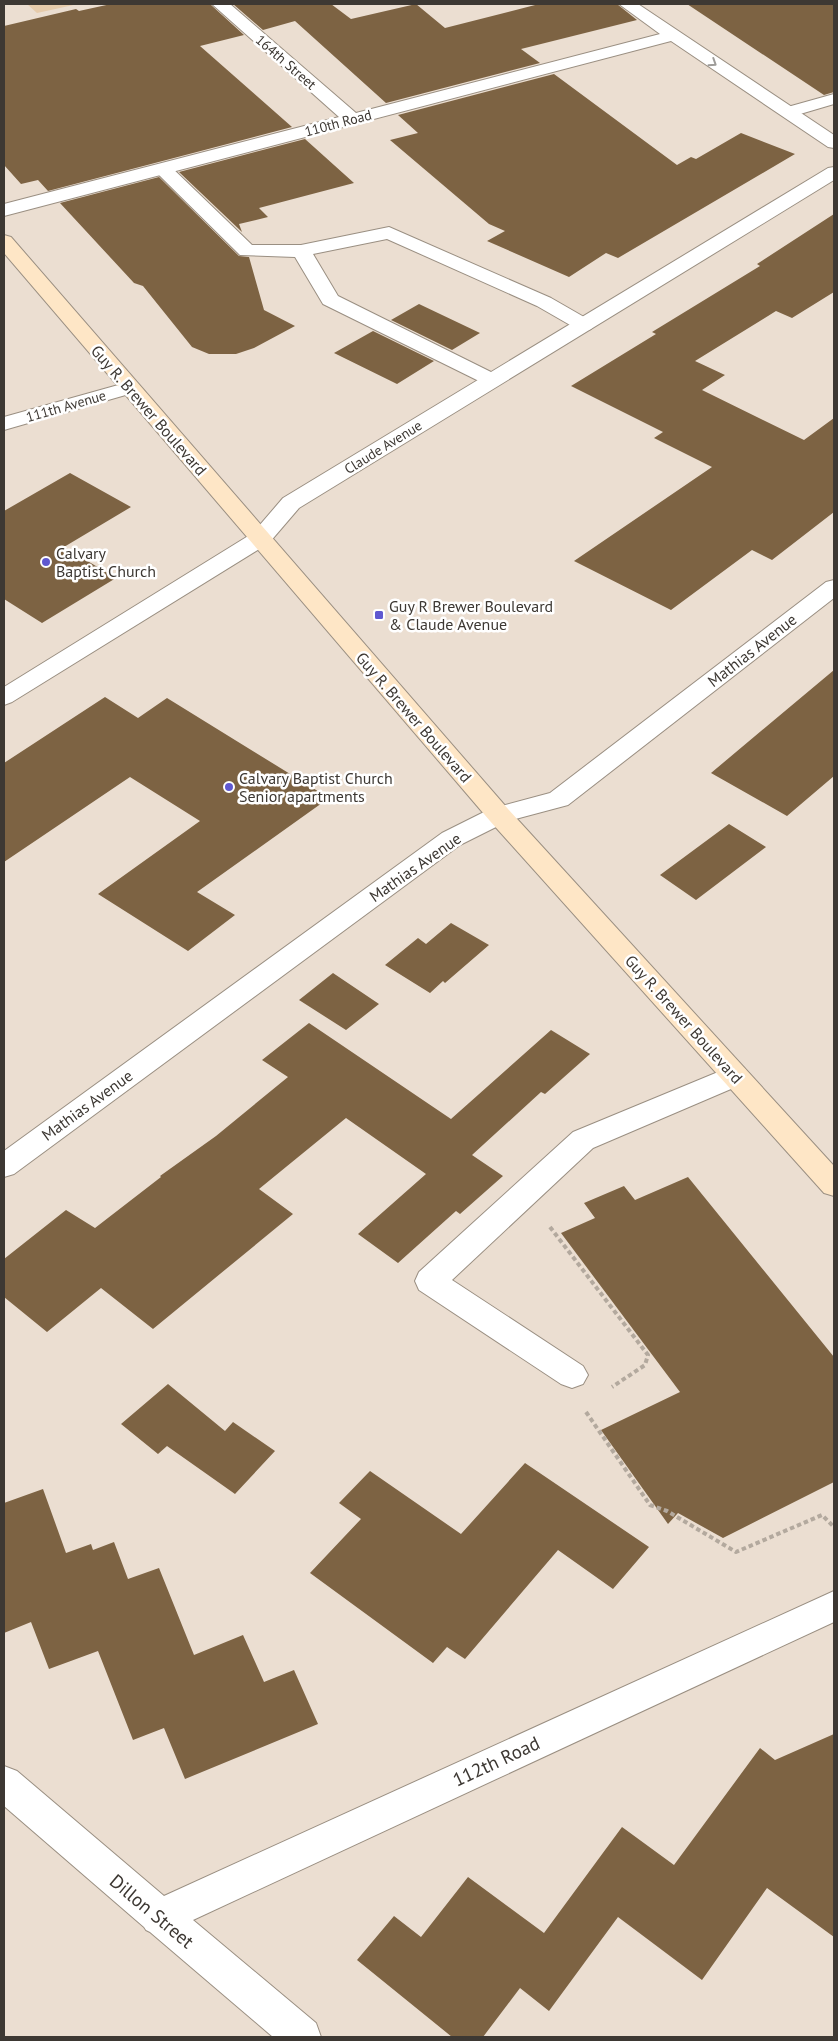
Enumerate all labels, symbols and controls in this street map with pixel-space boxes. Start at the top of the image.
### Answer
street label: 164th Street [252,31,320,93]
one-way arrow [708,56,717,66]
street label: 110th Road [303,105,373,141]
street label: Guy R. Brewer Boulevard [87,341,211,479]
street label: 111th Avenue [24,386,108,426]
street label: Claude Avenue [341,416,425,478]
place label: Calvary Baptist Church [56,543,156,581]
marker: Calvary Baptist Church [40,556,52,568]
place label: Guy R Brewer Boulevard & Claude Avenue [389,596,553,634]
marker: Guy R Brewer Boulevard & Claude Avenue [373,609,385,621]
street label: Mathias Avenue [704,609,800,691]
street label: Guy R. Brewer Boulevard [352,648,476,786]
place label: Calvary Baptist Church Senior apartments [239,768,393,806]
marker: Calvary Baptist Church Senior apartments [223,781,235,793]
street label: Mathias Avenue [365,828,465,906]
street label: Guy R. Brewer Boulevard [621,950,747,1088]
street label: Mathias Avenue [38,1065,136,1145]
street label: 112th Road [449,1730,543,1792]
street label: Dillon Street [105,1869,200,1954]

